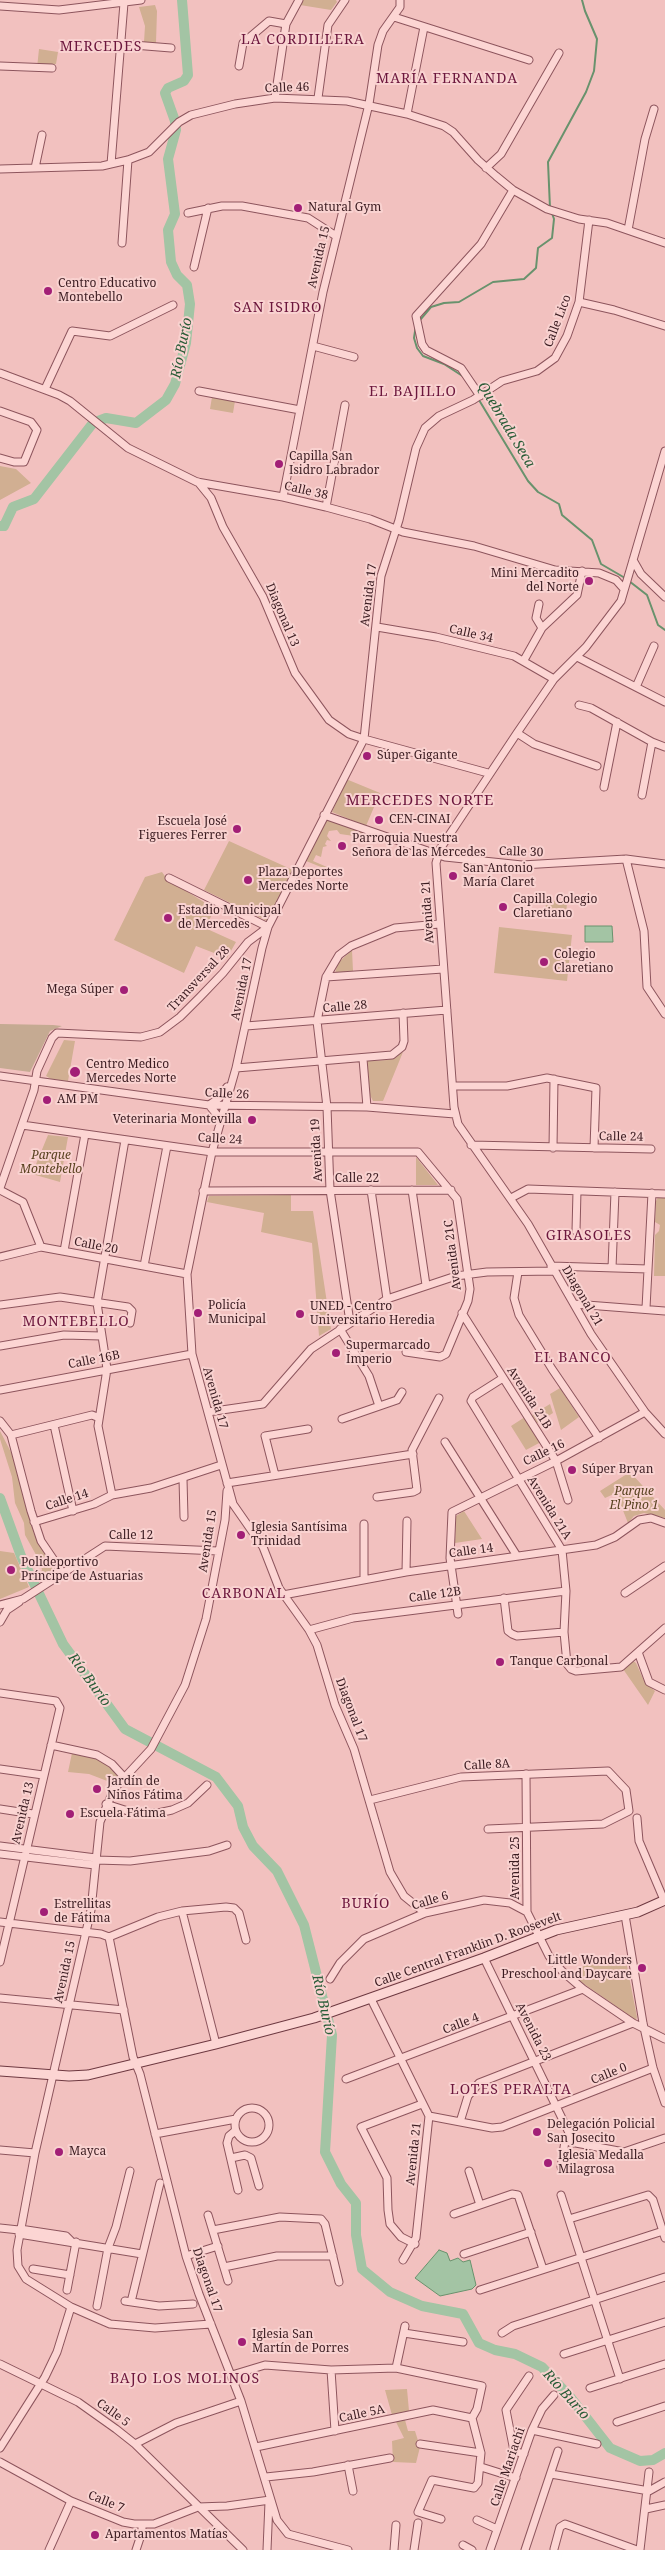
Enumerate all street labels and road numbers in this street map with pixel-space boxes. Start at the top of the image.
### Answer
street label: Calle 46 [265,80,309,96]
street label: Avenida 15 [305,225,333,289]
street label: Calle Lico [541,293,575,349]
street label: Calle 38 [283,479,329,503]
street label: Avenida 17 [358,563,380,627]
street label: Diagonal 13 [262,581,302,649]
street label: Calle 34 [448,622,494,646]
street label: Calle 30 [499,844,543,860]
street label: Avenida 21 [419,880,437,944]
street label: Transversal 28 [165,943,233,1015]
street label: Avenida 17 [228,957,256,1021]
street label: Calle 28 [322,998,368,1016]
street label: Calle 26 [204,1086,250,1102]
street label: Avenida 19 [308,1118,326,1182]
street label: Calle 24 [599,1129,643,1145]
street label: Calle 24 [197,1131,243,1147]
street label: Calle 22 [335,1172,379,1186]
street label: Avenida 21C [442,1219,464,1291]
street label: Calle 20 [73,1235,119,1257]
street label: Diagonal 21 [558,1263,606,1329]
street label: Calle 16B [67,1348,121,1372]
street label: Avenida 21B [504,1364,554,1432]
street label: Avenida 17 [199,1366,231,1430]
street label: Calle 16 [521,1437,567,1469]
street label: Avenida 21A [524,1474,574,1542]
street label: Calle 14 [44,1486,90,1514]
street label: Avenida 15 [196,1509,220,1573]
street label: Calle 12 [109,1529,153,1543]
street label: Calle 14 [448,1541,494,1561]
street label: Calle 12B [408,1584,462,1606]
street label: Diagonal 17 [332,1676,370,1744]
street label: Calle 8A [464,1757,510,1773]
street label: Avenida 13 [9,1781,37,1845]
street label: Avenida 25 [509,1836,523,1900]
street label: Calle 6 [410,1889,450,1913]
street label: Calle Central Franklin D. Roosevelt [373,1909,563,1991]
street label: Avenida 15 [51,1940,79,2004]
street label: Avenida 23 [512,2001,554,2063]
street label: Calle 4 [441,2011,481,2037]
street label: Calle 0 [589,2060,629,2088]
street label: Avenida 21 [404,2122,424,2186]
street label: Diagonal 17 [189,2246,225,2314]
street label: Calle 5 [93,2396,133,2430]
street label: Calle 5A [338,2402,386,2426]
street label: Calle Mariachi [488,2426,528,2508]
street label: Calle 7 [86,2488,126,2516]

